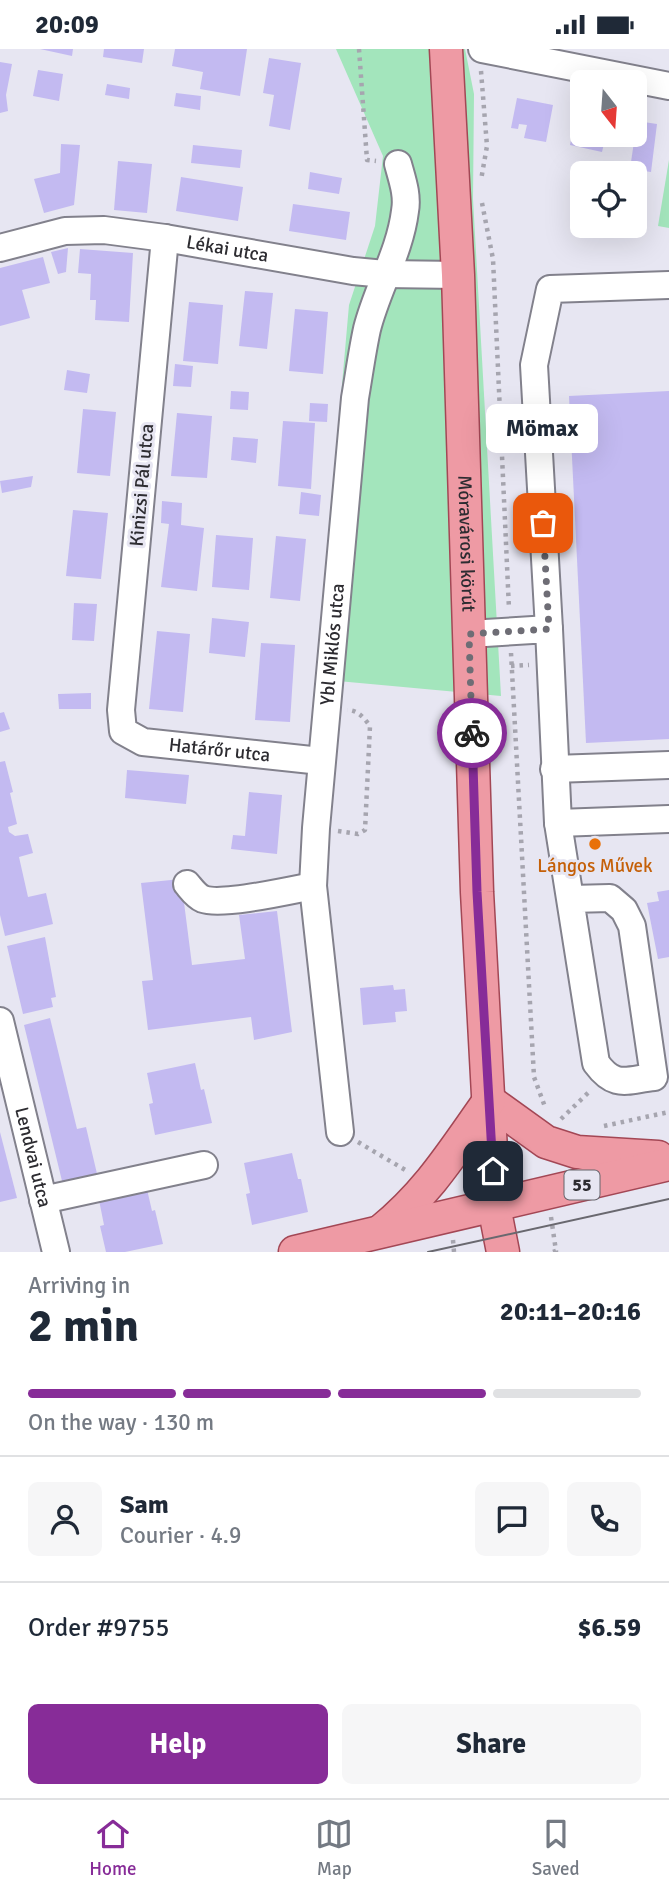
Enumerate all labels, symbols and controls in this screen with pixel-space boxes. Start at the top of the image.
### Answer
text: 20:09 [35,9,99,41]
north arrow [570,70,648,147]
map controls [570,70,647,238]
button: locate [570,161,647,238]
street label: Lékai utca [184,230,270,268]
callout: Mömax [487,404,599,453]
text: Mömax [506,414,578,443]
street label: Kinizsi Pál utca [125,423,159,547]
street label: Móravárosi körút [452,475,480,613]
pin [513,493,573,553]
icon: bag [524,504,562,542]
street label: Ybl Miklós utca [315,582,350,706]
courier [437,698,507,768]
icon: bike [453,714,491,752]
street label: Határőr utca [168,733,271,768]
marker: Lángos Művek [587,836,603,852]
place label: Lángos Művek [537,854,653,878]
street label: Lendvai utca [9,1104,57,1210]
pin [463,1141,523,1201]
icon: home [474,1152,512,1190]
road number: 55 [564,1170,600,1199]
text: Arriving in [28,1271,130,1300]
text: 20:11–20:16 [500,1296,641,1328]
text: 2 min [28,1298,139,1354]
text: On the way · 130 m [28,1408,214,1437]
button: person [28,1482,102,1556]
button: chat [475,1482,549,1556]
button: phone [567,1482,641,1556]
text: Sam [120,1489,169,1521]
text: Courier · 4.9 [120,1521,241,1550]
text: Order #9755 [28,1612,169,1644]
text: $6.59 [577,1612,641,1644]
button: Help [28,1704,328,1784]
button: Share [342,1704,641,1784]
tab: Home [89,1815,137,1881]
tab: Map [315,1815,353,1881]
tab: Saved [532,1815,580,1881]

